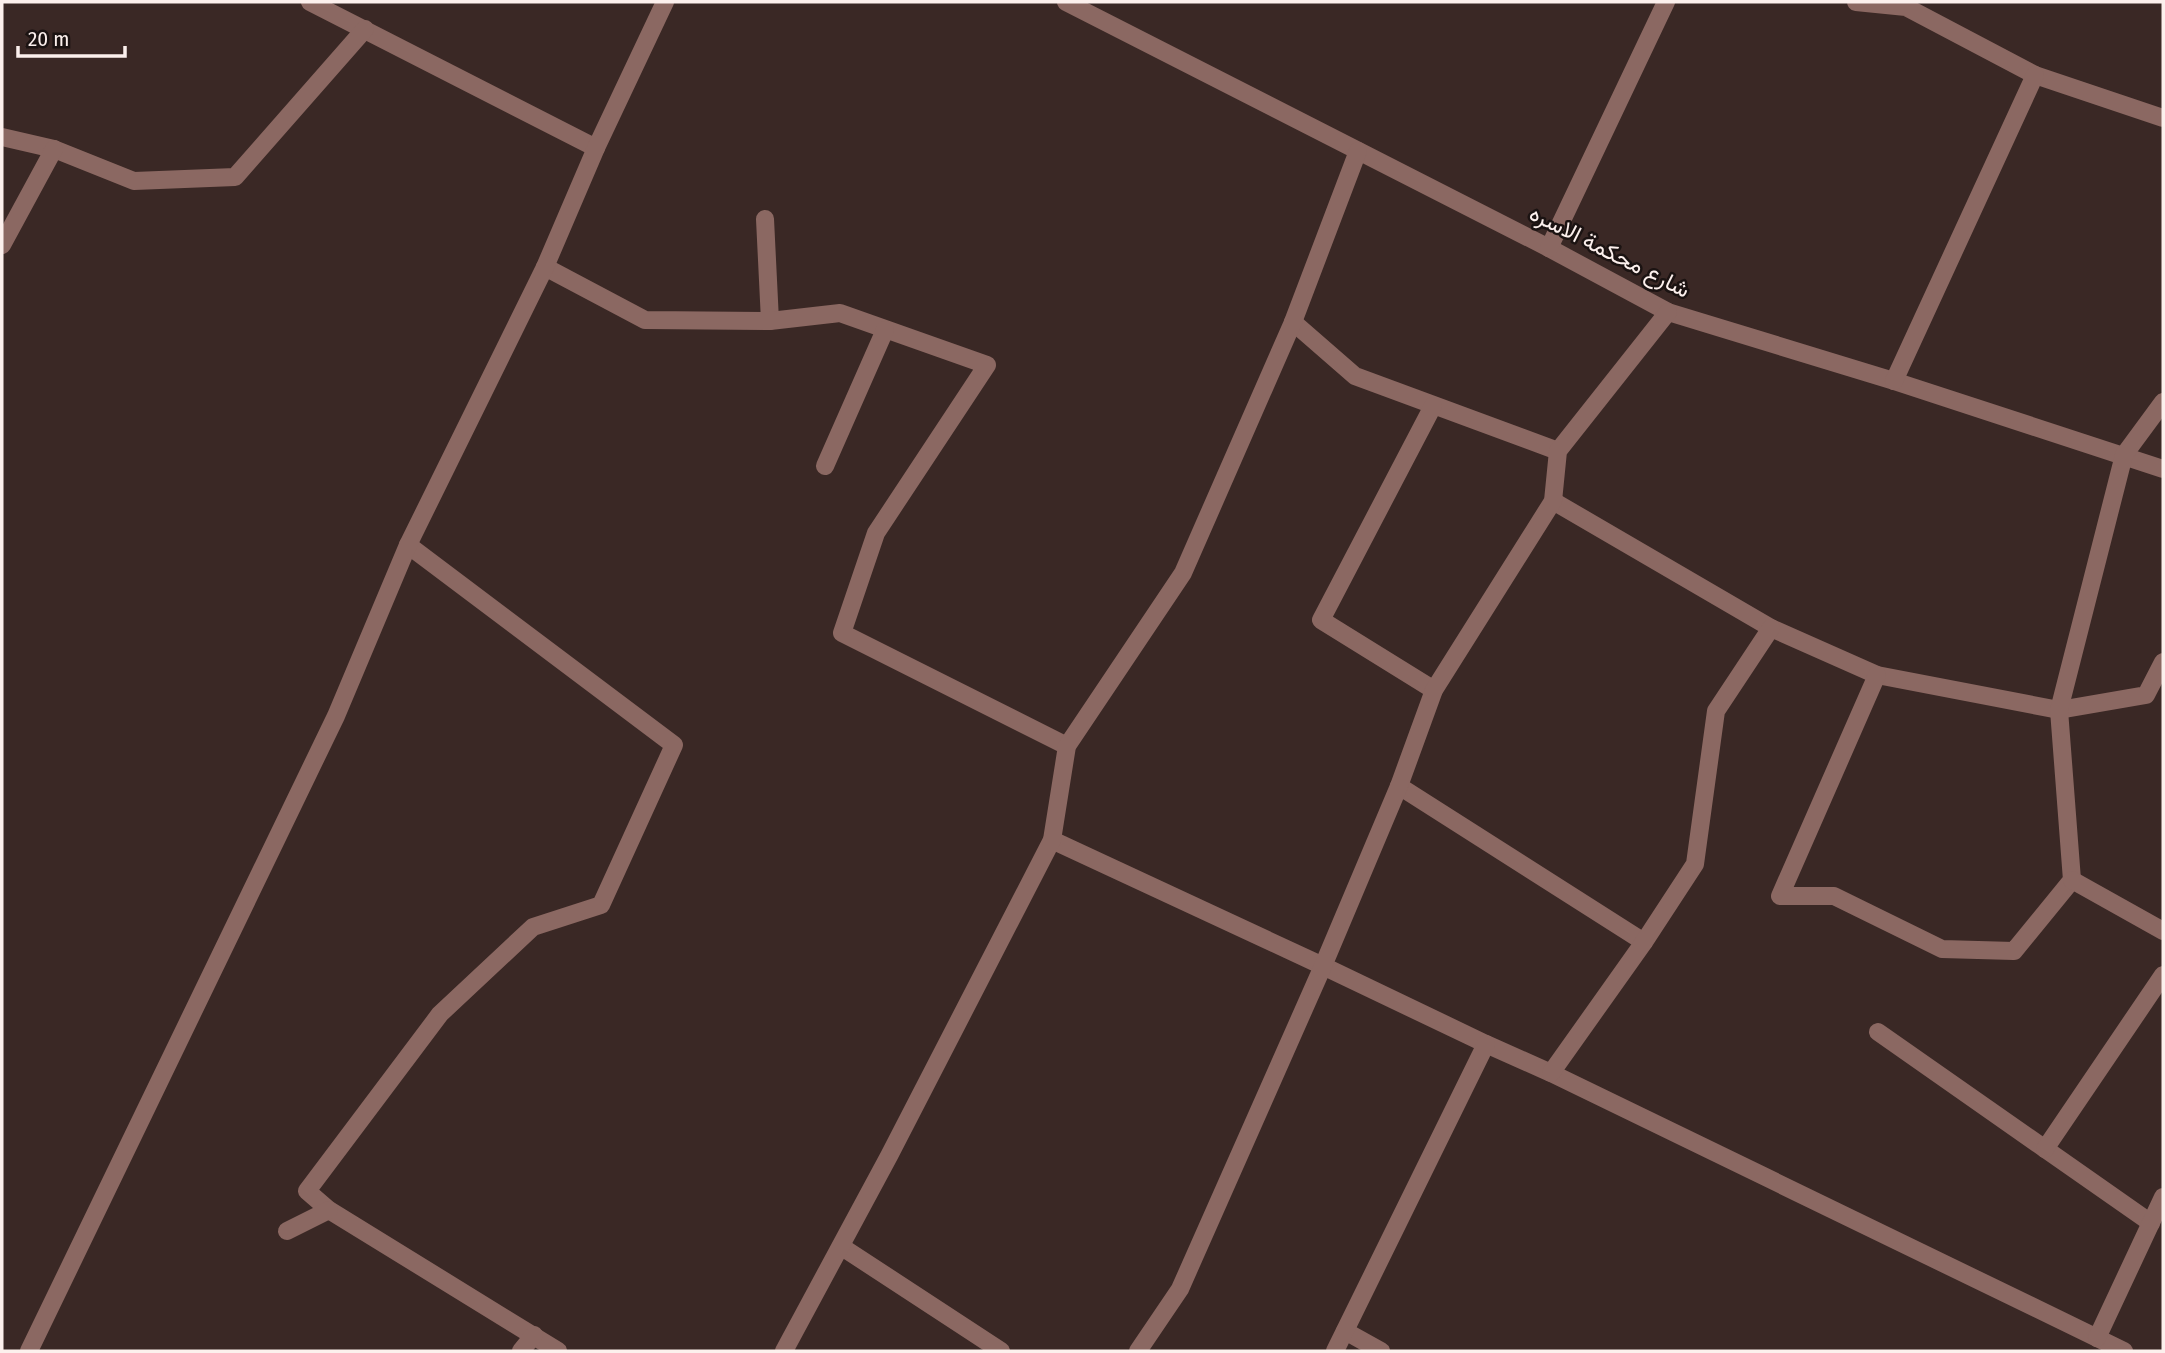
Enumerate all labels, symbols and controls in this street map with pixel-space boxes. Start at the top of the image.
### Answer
scale bar [18,14,124,58]
text: 20 m [28,26,69,52]
street label: شارع محكمة الاسره [1524,199,1695,305]

